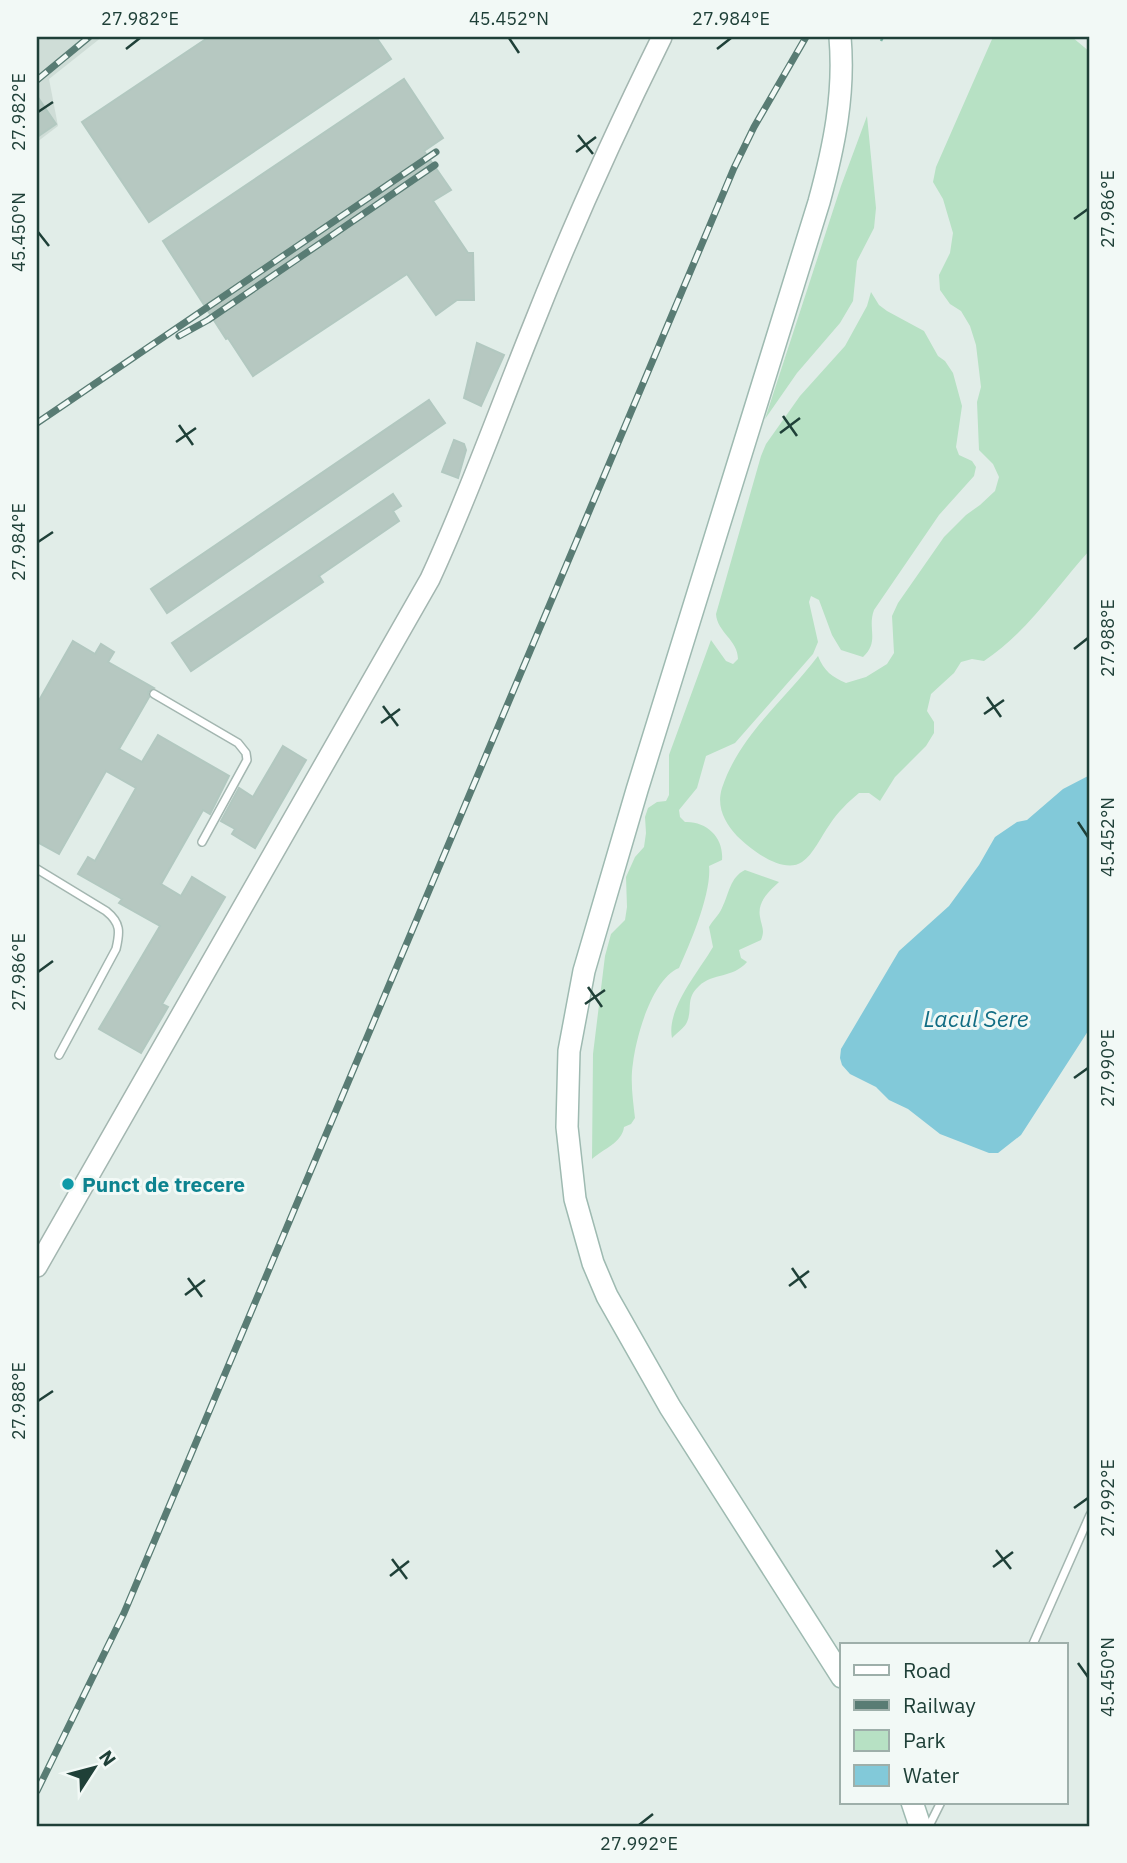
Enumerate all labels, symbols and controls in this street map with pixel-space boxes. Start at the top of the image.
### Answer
text: 27.982°E [101,7,179,30]
text: 45.452°N [469,7,549,30]
text: 27.984°E [692,7,770,30]
text: 27.982°E [7,73,30,151]
text: 27.986°E [1096,170,1119,248]
text: 45.450°N [7,192,30,272]
text: 27.984°E [7,503,30,581]
text: 27.988°E [1096,599,1119,677]
text: 45.452°N [1096,797,1119,877]
text: 27.986°E [7,933,30,1011]
water label: Lacul Sere [924,1003,1029,1033]
text: 27.990°E [1096,1029,1119,1107]
place label: Punct de trecere [82,1170,245,1198]
marker: Punct de trecere [60,1176,76,1192]
text: 27.988°E [7,1362,30,1440]
text: 27.992°E [1096,1459,1119,1537]
text: 45.450°N [1096,1637,1119,1717]
legend [840,1643,1068,1804]
text: Road [903,1656,951,1684]
text: Railway [903,1691,976,1719]
text: Park [903,1726,946,1754]
north arrow [60,1734,130,1804]
text: N [94,1745,122,1771]
text: Water [903,1761,960,1789]
text: 27.992°E [600,1832,678,1855]

